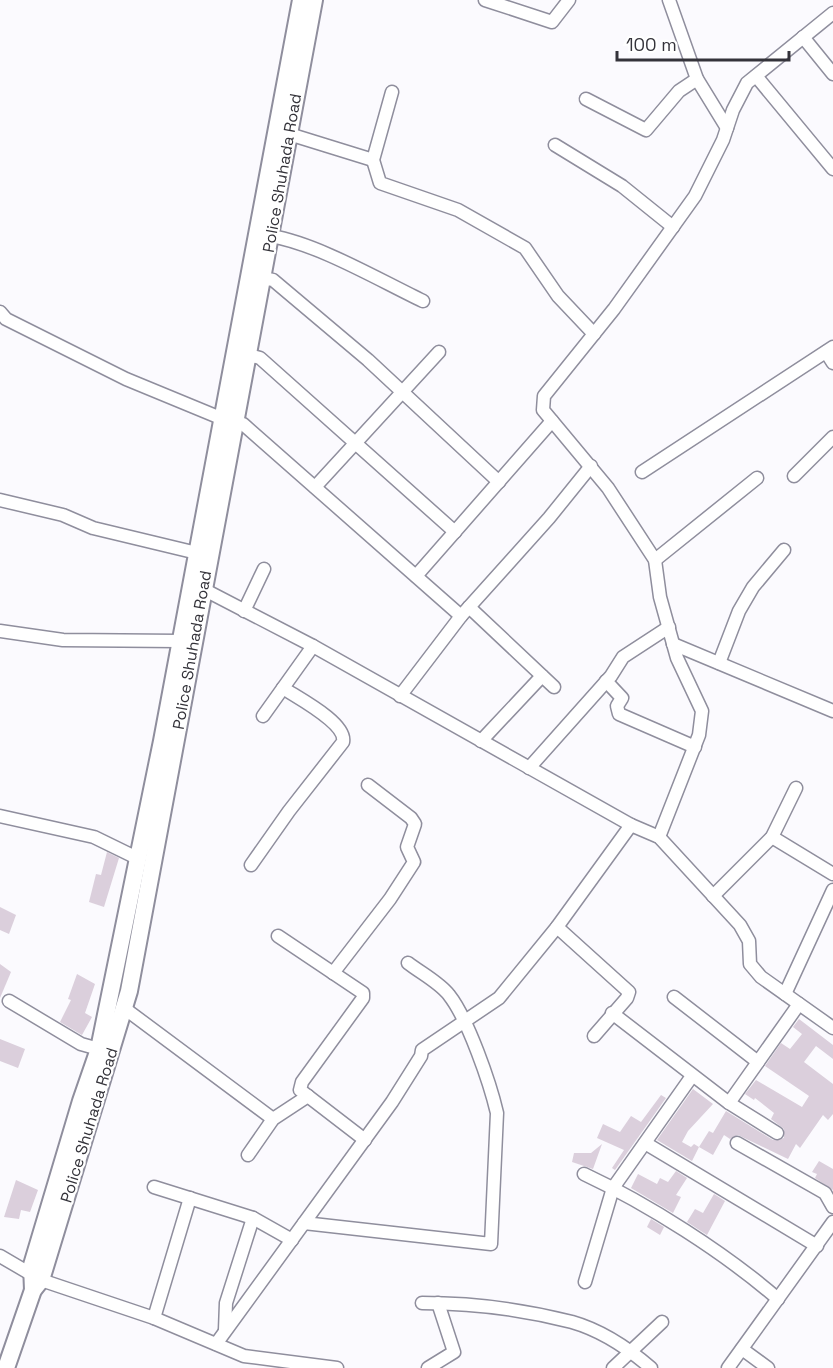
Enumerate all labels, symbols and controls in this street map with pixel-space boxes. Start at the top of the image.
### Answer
scale bar [617,24,790,62]
text: 100 m [626,33,677,56]
street label: Police Shuhada Road [258,92,306,254]
street label: Police Shuhada Road [168,569,216,731]
street label: Police Shuhada Road [55,1045,123,1205]

